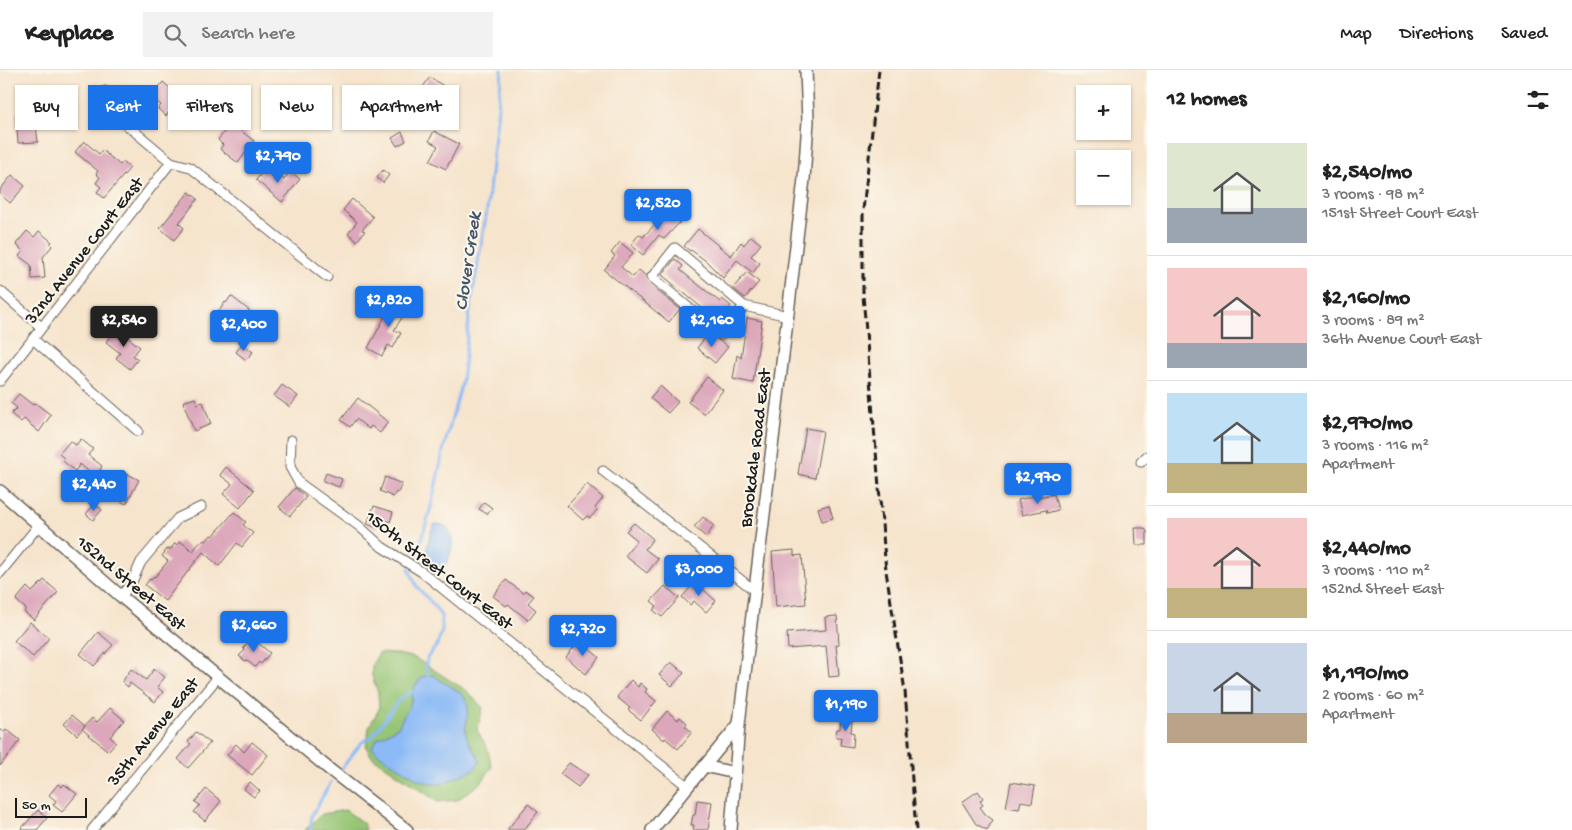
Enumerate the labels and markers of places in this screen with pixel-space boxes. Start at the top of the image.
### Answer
pin: $2,790 [237,142,319,184]
pin: $2,520 [617,189,699,231]
pin: $2,820 [348,286,430,328]
pin: $2,540 [83,306,165,348]
pin: $2,160 [671,306,753,348]
pin: $2,400 [203,310,285,352]
pin: $2,970 [997,462,1079,505]
pin: $2,440 [53,470,135,512]
pin: $3,000 [658,554,740,597]
pin: $2,660 [213,610,295,653]
pin: $2,720 [542,614,624,657]
pin: $1,190 [805,690,887,732]

